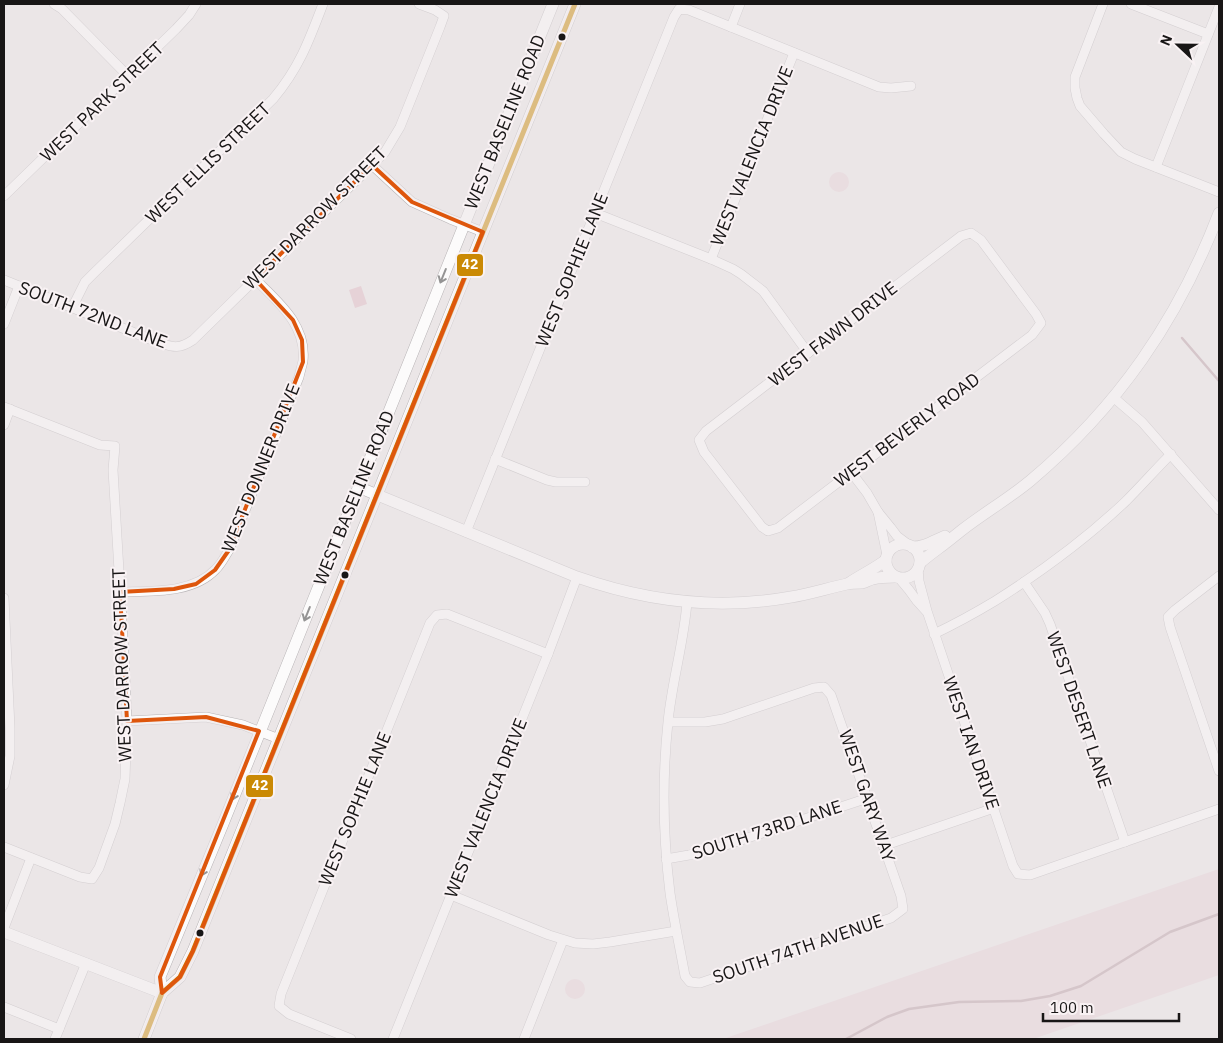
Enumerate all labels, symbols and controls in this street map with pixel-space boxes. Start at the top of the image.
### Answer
north arrow [1153,20,1203,70]
street label: WEST BASELINE ROAD [459,31,550,213]
unlabelled marker [557,32,567,42]
text: N [1156,32,1176,48]
street label: WEST PARK STREET [35,37,168,167]
street label: WEST VALENCIA DRIVE [705,63,798,249]
street label: WEST ELLIS STREET [140,97,275,228]
street label: WEST DARROW STREET [238,141,391,294]
street label: WEST SOPHIE LANE [530,189,613,350]
line badge: 42 [456,253,484,277]
text: 42 [462,255,478,273]
one-way arrow [438,268,448,283]
street label: SOUTH 72ND LANE [16,276,171,353]
street label: WEST FAWN DRIVE [764,276,902,391]
street label: WEST BEVERLY ROAD [829,367,984,492]
street label: WEST DONNER DRIVE [216,380,305,556]
street label: WEST BASELINE ROAD [308,407,399,589]
street label: WEST DARROW STREET [107,568,136,762]
unlabelled marker [340,570,350,580]
one-way arrow [302,605,311,621]
street label: WEST DESERT LANE [1042,628,1117,791]
street label: WEST IAN DRIVE [938,673,1005,812]
street label: WEST VALENCIA DRIVE [439,715,532,901]
street label: WEST GARY WAY [834,727,901,865]
street label: WEST SOPHIE LANE [313,728,396,889]
line badge: 42 [245,774,274,798]
text: 42 [252,776,268,794]
one-way arrow [230,785,239,800]
street label: SOUTH 73RD LANE [689,794,845,865]
one-way arrow [199,861,209,876]
street label: SOUTH 74TH AVENUE [709,908,886,989]
unlabelled marker [195,928,205,938]
scale bar [1043,990,1179,1022]
text: 100 m [1050,998,1094,1017]

